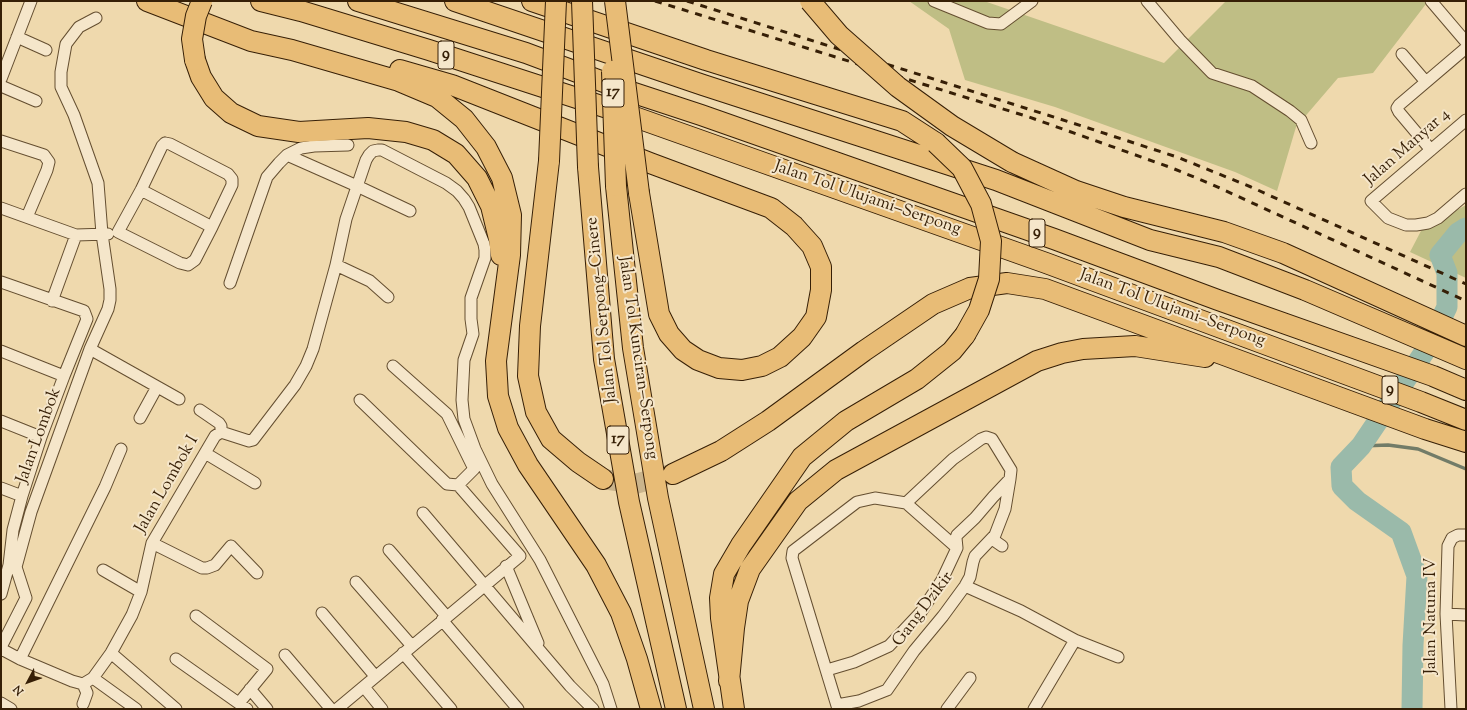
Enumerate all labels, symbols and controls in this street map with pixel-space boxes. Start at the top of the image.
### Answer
road number: 9 [438,41,454,69]
road number: 17 [602,79,624,107]
street label: Jalan Manyar 4 [1361,105,1455,191]
street label: Jalan Tol Ulujami–Serpong [771,157,963,241]
street label: Jalan Tol Serpong–Cinere [583,216,623,404]
road number: 9 [1029,219,1045,247]
street label: Jalan Tol Kunciran–Serpong [613,255,661,461]
street label: Jalan Tol Ulujami–Serpong [1076,266,1268,352]
road number: 9 [1382,376,1398,404]
street label: Jalan Lombok [13,385,67,487]
road number: 17 [607,426,629,454]
street label: Jalan Lombok I [132,433,204,537]
street label: Jalan Natuna IV [1422,558,1442,674]
street label: Gang Dzikir [889,568,959,652]
north arrow [8,662,48,702]
text: N [10,681,28,698]

